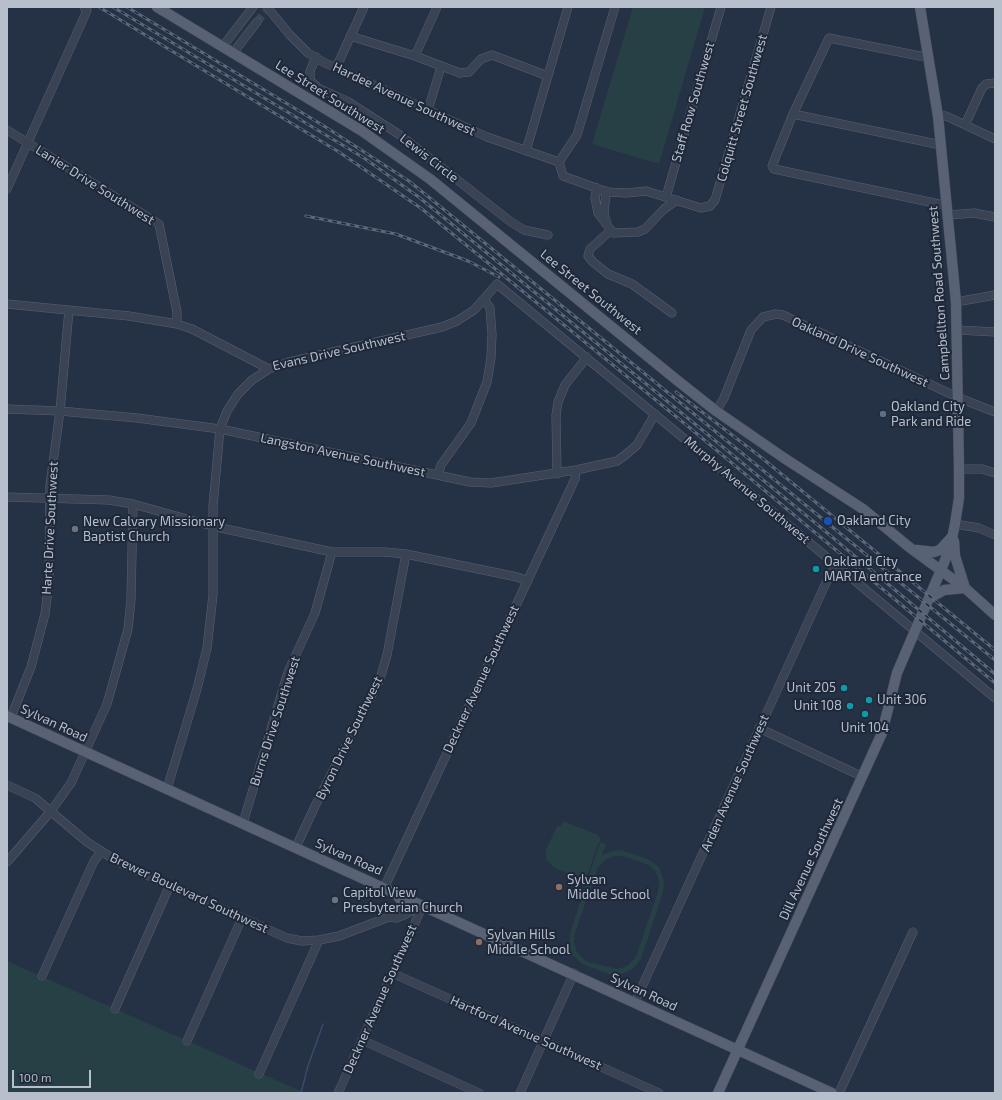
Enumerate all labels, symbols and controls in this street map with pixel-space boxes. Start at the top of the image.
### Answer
street label: Colquitt Street Southwest [714,33,770,183]
street label: Staff Row Southwest [668,40,718,164]
street label: Lee Street Southwest [272,57,388,137]
street label: Hardee Avenue Southwest [330,59,478,139]
street label: Lewis Circle [397,130,461,186]
street label: Lanier Drive Southwest [33,142,157,228]
street label: Campbellton Road Southwest [925,205,953,381]
street label: Lee Street Southwest [537,246,645,338]
street label: Oakland Drive Southwest [789,313,931,391]
street label: Evans Drive Southwest [271,328,407,374]
place label: Oakland City Park and Ride [891,399,971,430]
marker: Oakland City Park and Ride [878,409,888,419]
street label: Langston Avenue Southwest [259,430,427,480]
street label: Murphy Avenue Southwest [681,433,813,547]
street label: Harte Drive Southwest [39,461,61,595]
place label: Oakland City [837,513,911,529]
place label: New Calvary Missionary Baptist Church [83,514,225,545]
marker: Oakland City [822,515,834,527]
marker: New Calvary Missionary Baptist Church [70,524,80,534]
place label: Oakland City MARTA entrance [824,554,922,585]
marker: Oakland City MARTA entrance [811,564,821,574]
street label: Deckner Avenue Southwest [440,603,522,755]
street label: Burns Drive Southwest [247,654,303,788]
street label: Byron Drive Southwest [312,674,386,802]
place label: Unit 205 [787,680,836,696]
marker: Unit 205 [839,683,849,693]
place label: Unit 306 [877,692,927,708]
marker: Unit 306 [864,695,874,705]
place label: Unit 108 [794,698,842,714]
street label: Sylvan Road [18,701,90,745]
marker: Unit 108 [845,701,855,711]
marker: Unit 104 [860,709,870,719]
street label: Arden Avenue Southwest [698,712,772,854]
place label: Unit 104 [841,720,889,736]
street label: Dill Avenue Southwest [776,796,846,922]
street label: Sylvan Road [313,835,385,879]
street label: Brewer Boulevard Southwest [107,849,271,937]
place label: Sylvan Middle School [567,872,650,903]
marker: Sylvan Middle School [554,882,564,892]
place label: Capitol View Presbyterian Church [343,885,463,916]
marker: Capitol View Presbyterian Church [330,895,340,905]
street label: Deckner Avenue Southwest [340,922,420,1076]
place label: Sylvan Hills Middle School [487,927,570,958]
marker: Sylvan Hills Middle School [474,937,484,947]
street label: Sylvan Road [608,970,680,1014]
street label: Hartford Avenue Southwest [448,993,604,1073]
scale bar [14,1062,93,1088]
text: 100 m [19,1070,51,1084]

